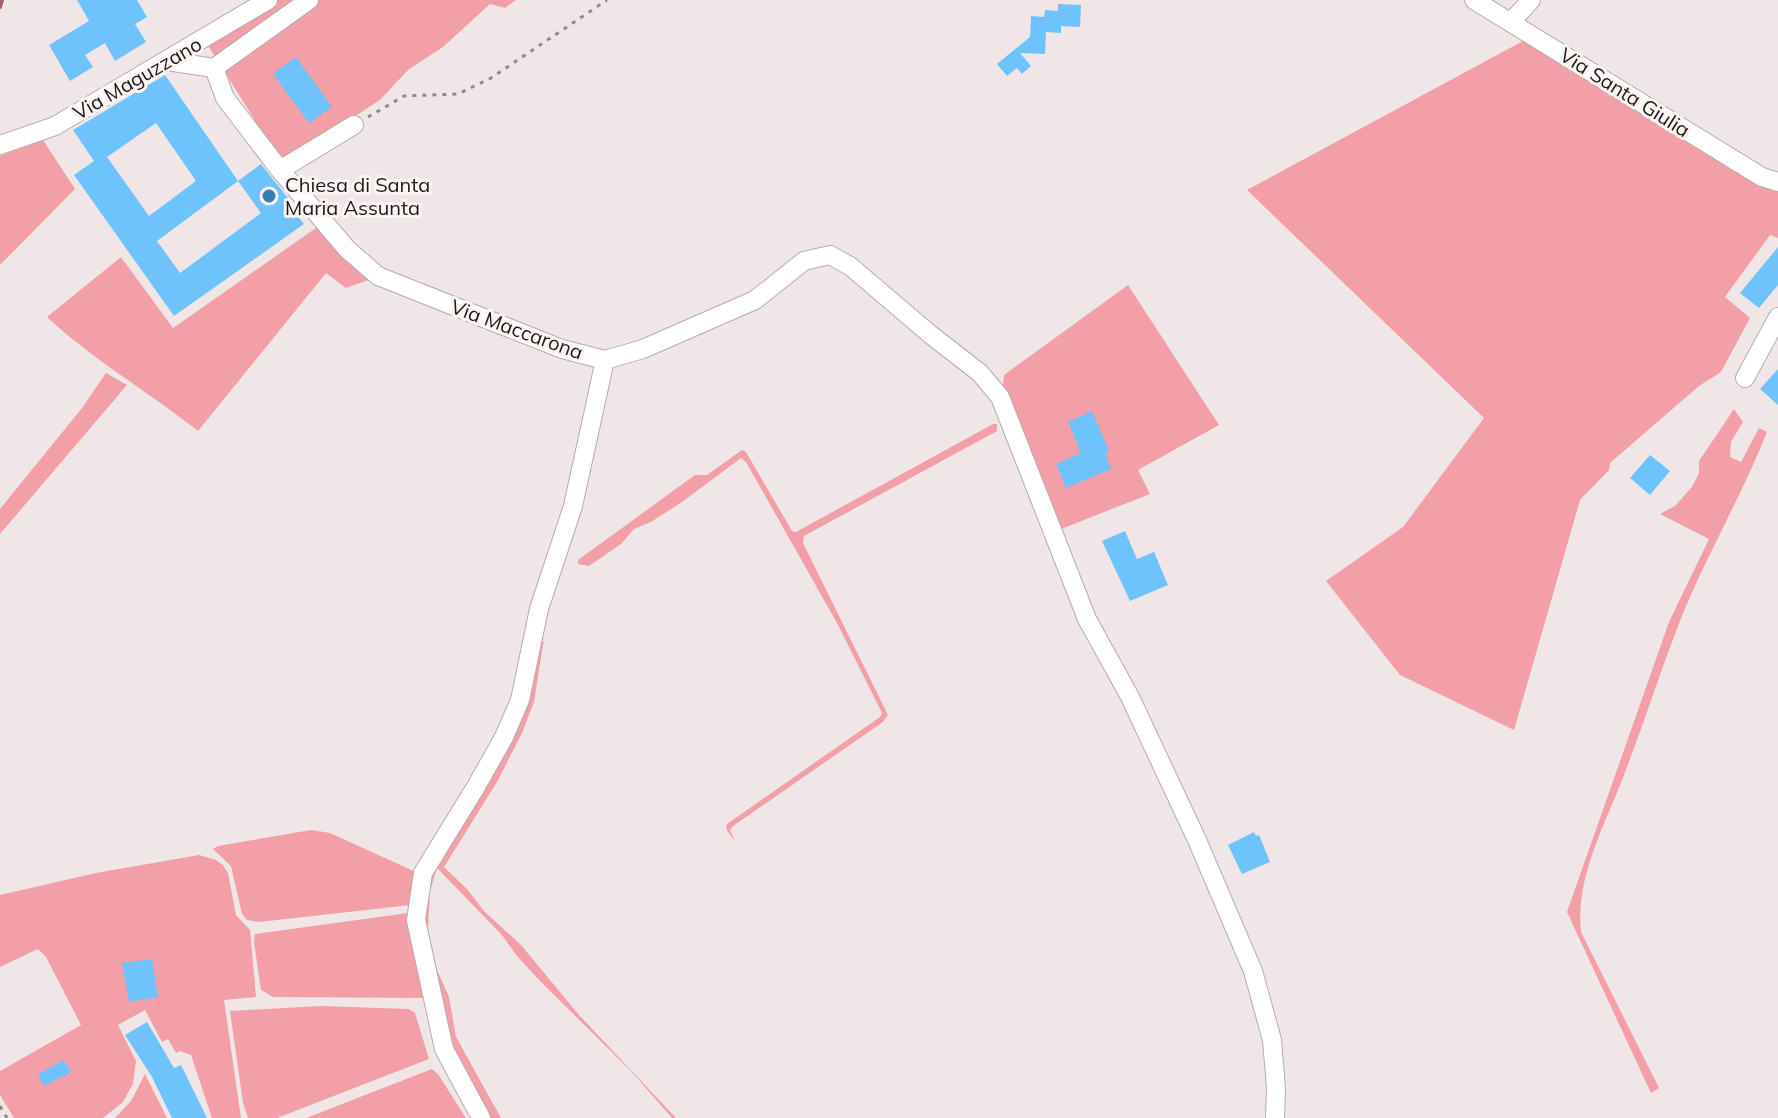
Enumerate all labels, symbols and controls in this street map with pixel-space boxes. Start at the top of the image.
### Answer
street label: Via Maguzzano [68,31,206,125]
street label: Via Santa Giulia [1555,42,1695,142]
place label: Chiesa di Santa Maria Assunta [285,172,430,220]
marker: Chiesa di Santa Maria Assunta [260,187,278,205]
street label: Via Maccarona [447,294,587,364]

